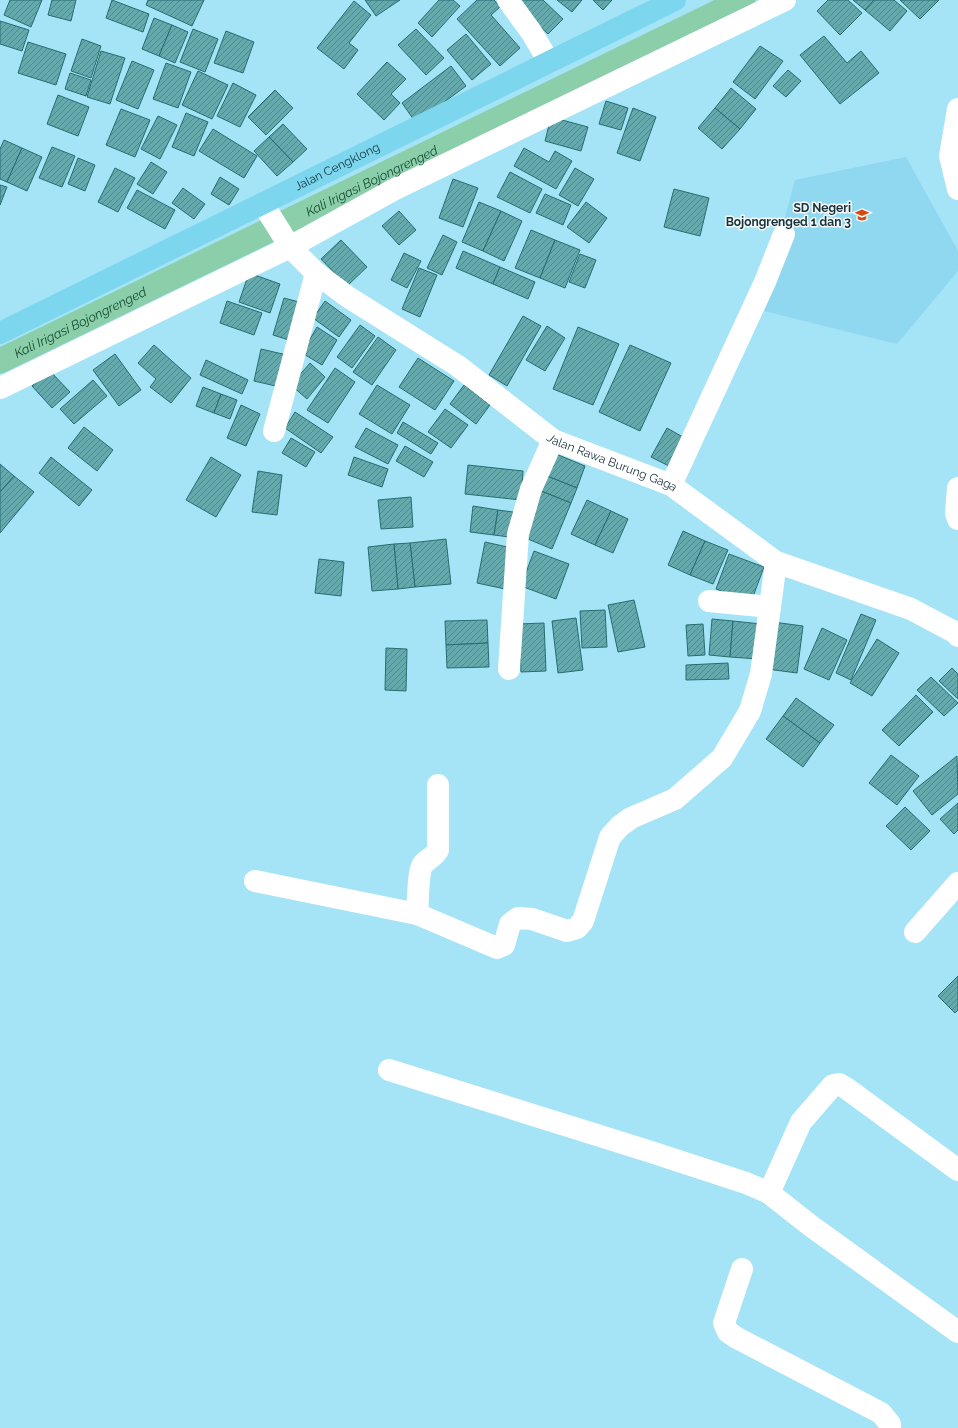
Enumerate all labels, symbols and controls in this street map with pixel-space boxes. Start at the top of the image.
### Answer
street label: Jalan Cengklong [292,140,382,193]
water label: Kali Irigasi Bojongrenged [303,142,440,219]
place label: SD Negeri Bojongrenged 1 dan 3 [726,201,851,229]
school or university icon: SD Negeri Bojongrenged 1 dan 3 [854,207,870,223]
water label: Kali Irigasi Bojongrenged [12,284,149,361]
street label: Jalan Rawa Burung Gaga [544,431,680,494]

